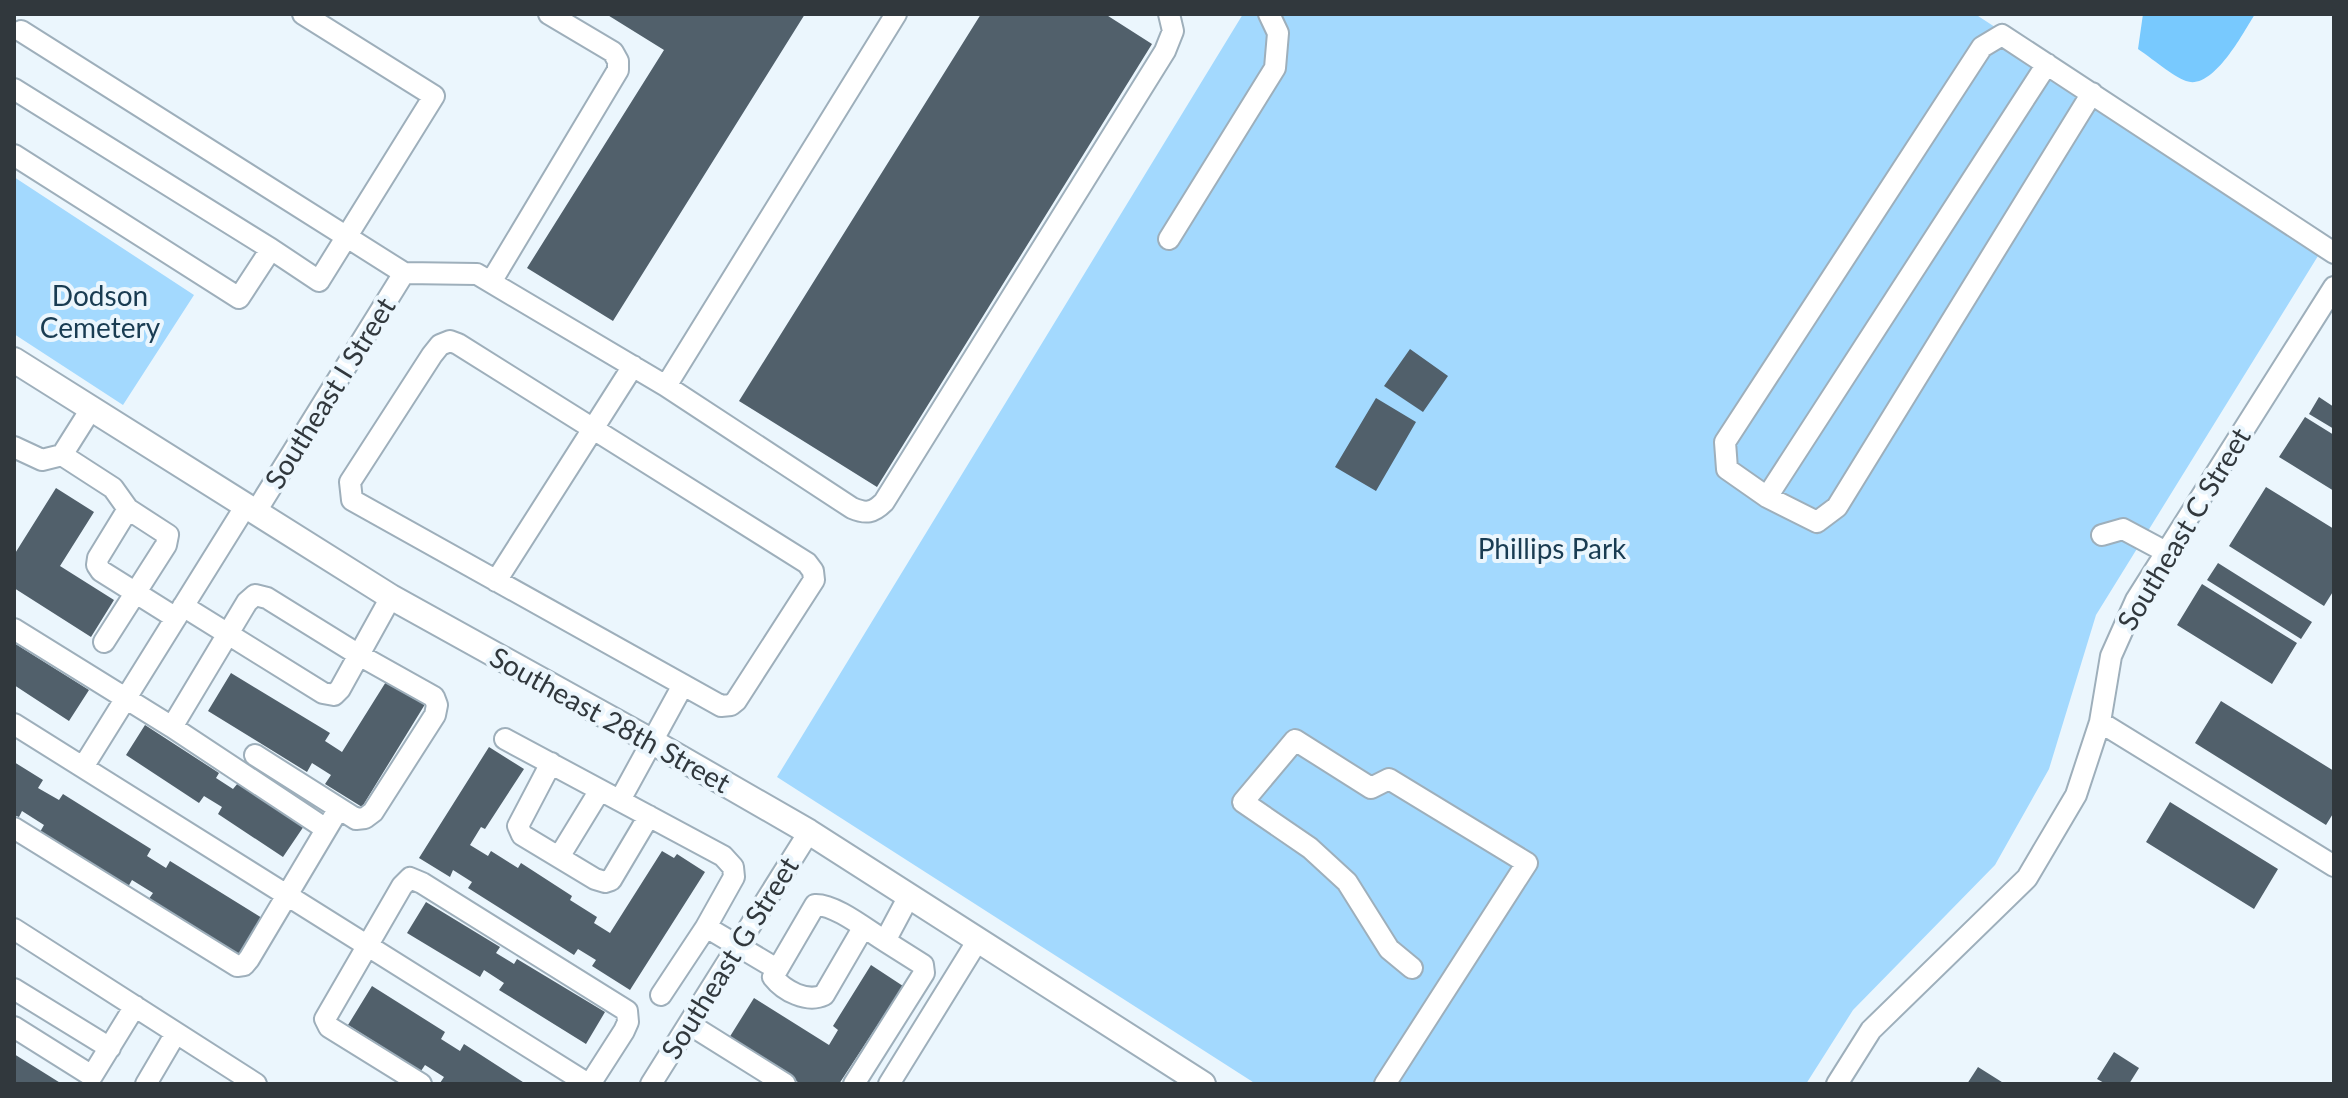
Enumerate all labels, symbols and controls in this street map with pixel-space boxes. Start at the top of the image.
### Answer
park label: Dodson Cemetery [40,278,161,344]
street label: Southeast I Street [257,291,402,494]
street label: Southeast C Street [2109,421,2257,636]
park label: Phillips Park [1478,531,1627,565]
street label: Southeast 28th Street [484,639,737,799]
street label: Southeast G Street [653,850,805,1065]

